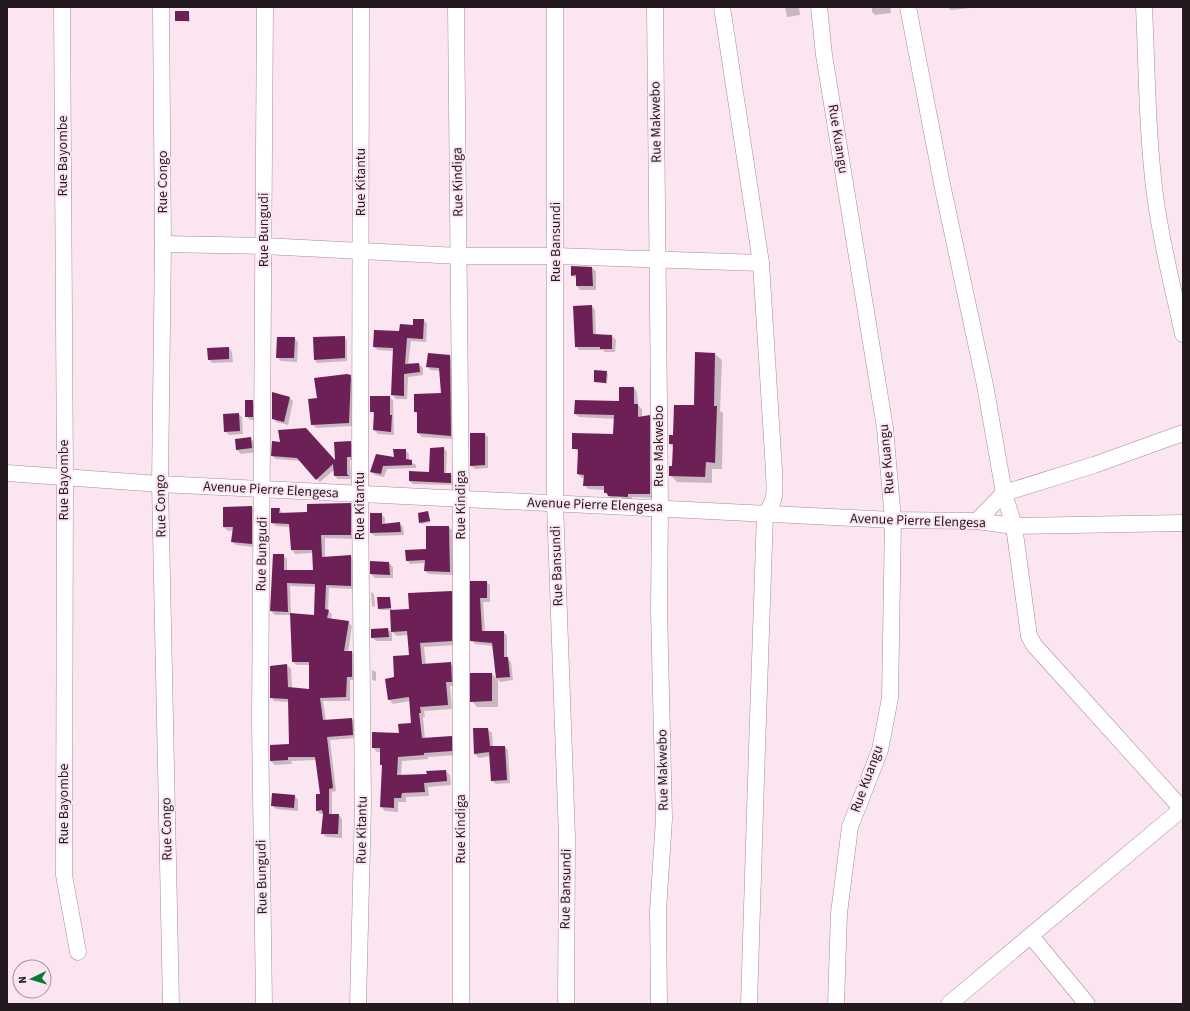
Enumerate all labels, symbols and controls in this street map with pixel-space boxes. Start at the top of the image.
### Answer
street label: Rue Makwebo [645,81,667,163]
street label: Rue Kuangu [823,103,853,175]
street label: Rue Bayombe [53,115,73,196]
street label: Rue Kindiga [447,147,469,217]
street label: Rue Kitantu [351,148,371,216]
street label: Rue Congo [153,150,173,214]
street label: Rue Bungudi [254,193,274,267]
street label: Rue Bansundi [546,202,566,282]
street label: Rue Makwebo [649,405,669,487]
street label: Rue Kuangu [874,423,900,495]
street label: Rue Bayombe [54,439,74,520]
street label: Rue Kindiga [451,470,471,540]
street label: Rue Kitantu [350,472,370,540]
street label: Rue Congo [150,474,172,538]
street label: Avenue Pierre Elengesa [203,476,339,504]
street label: Avenue Pierre Elengesa [527,493,663,517]
street label: Avenue Pierre Elengesa [850,509,986,533]
street label: Rue Bungudi [251,516,273,592]
street label: Rue Bansundi [546,525,568,607]
street label: Rue Makwebo [652,729,674,811]
street label: Rue Kuangu [846,743,888,815]
street label: Rue Bayombe [54,763,74,844]
street label: Rue Kindiga [451,794,471,864]
street label: Rue Kitantu [351,796,373,864]
street label: Rue Congo [156,797,178,861]
street label: Rue Bungudi [251,839,273,915]
street label: Rue Bansundi [555,849,577,929]
north arrow [12,959,52,999]
text: N [15,976,30,984]

